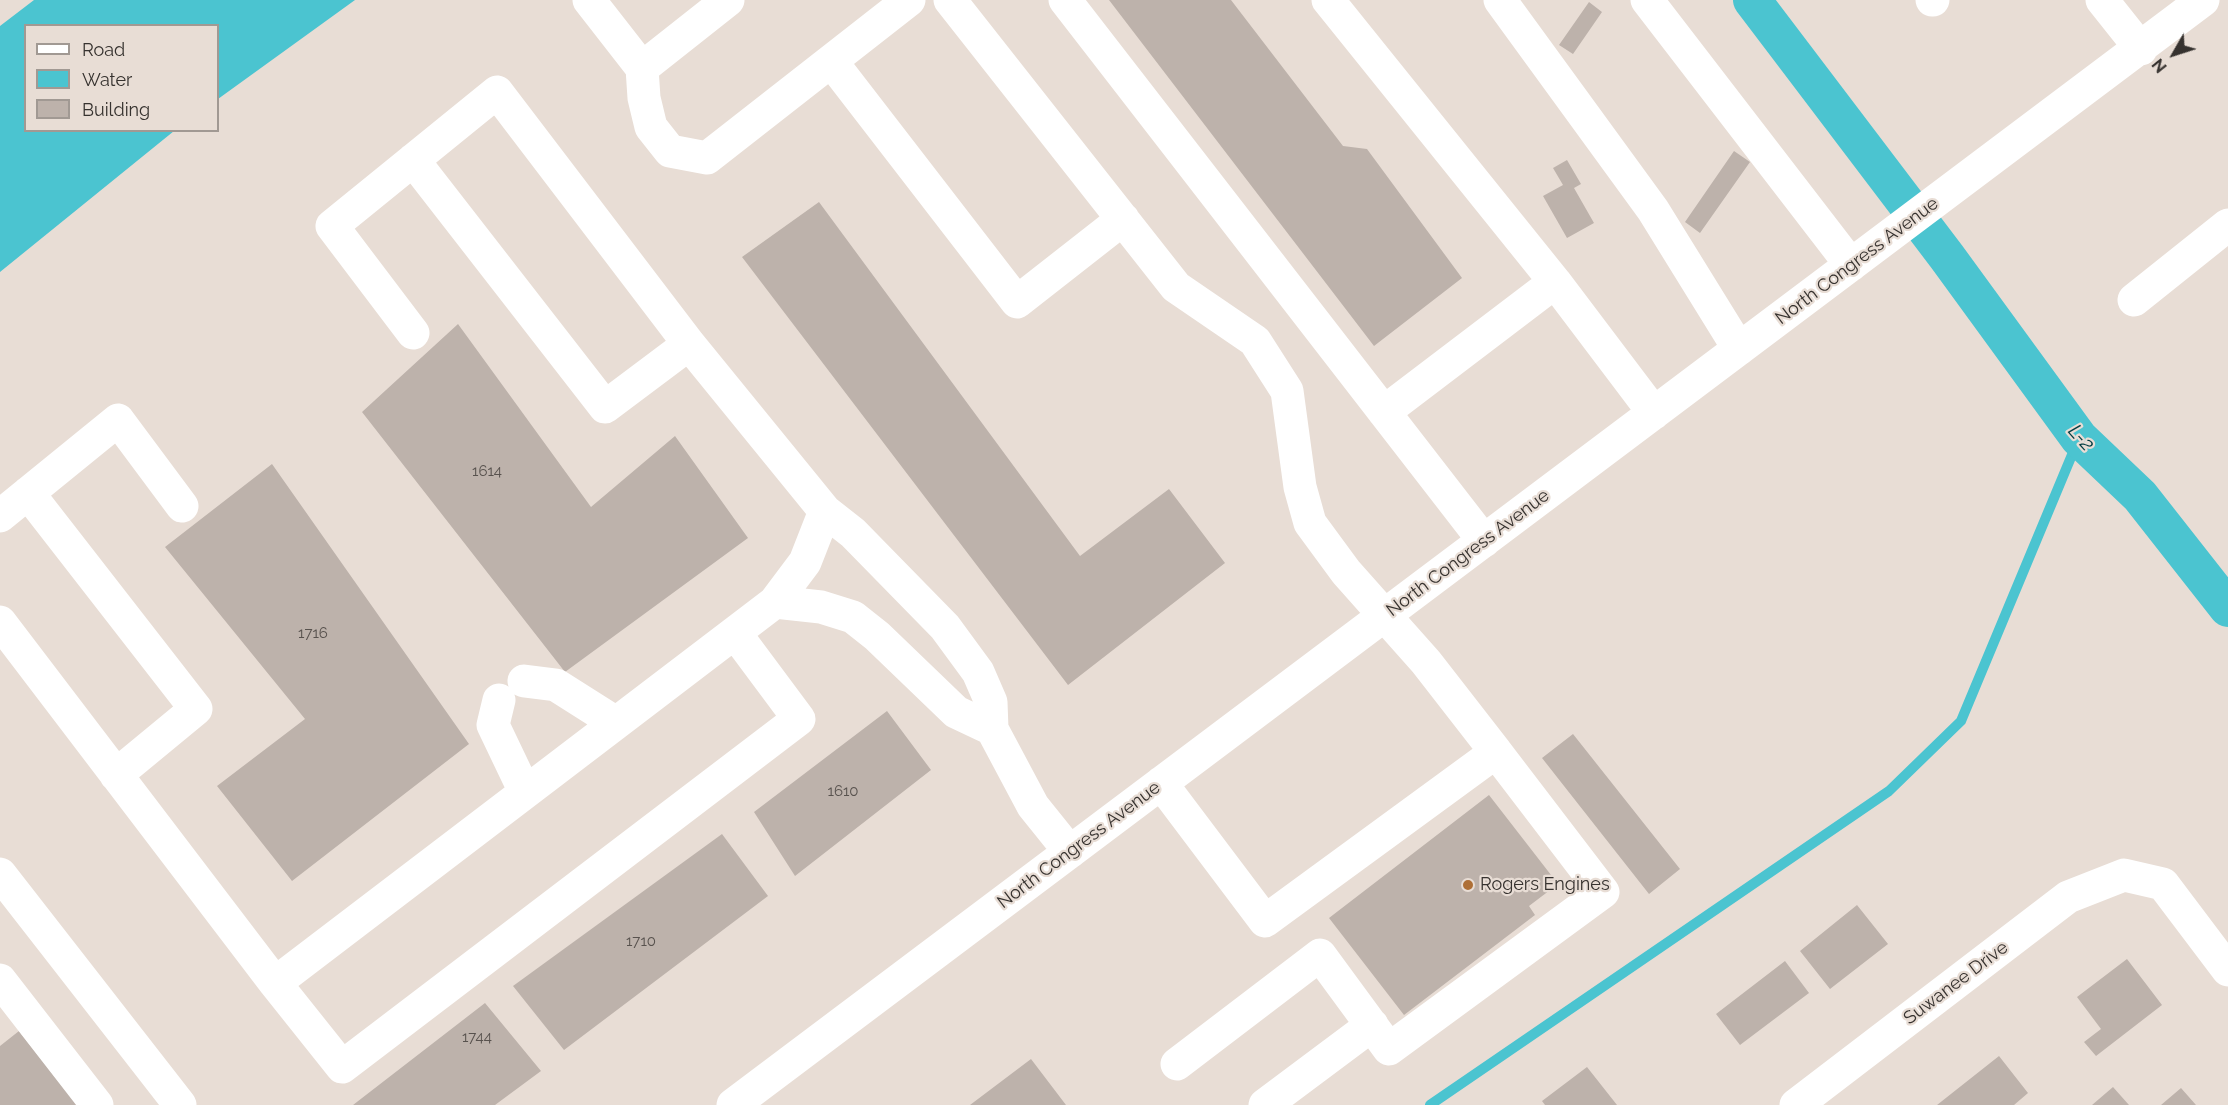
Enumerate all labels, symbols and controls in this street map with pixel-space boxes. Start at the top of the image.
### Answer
legend [24,24,219,132]
north arrow [2144,24,2204,84]
text: Road [82,39,125,60]
text: N [2148,55,2171,76]
text: Water [82,69,132,90]
text: Building [82,99,150,120]
street label: North Congress Avenue [1771,193,1943,329]
water label: L-2 [2063,420,2099,456]
house number: 1614 [472,462,502,480]
street label: North Congress Avenue [1382,485,1554,621]
house number: 1716 [298,624,328,642]
street label: North Congress Avenue [993,777,1165,913]
house number: 1610 [827,782,859,800]
place label: Rogers Engines [1480,874,1610,896]
marker: Rogers Engines [1461,878,1475,892]
house number: 1710 [626,932,656,950]
street label: Suwanee Drive [1900,937,2012,1029]
house number: 1744 [462,1028,492,1046]

